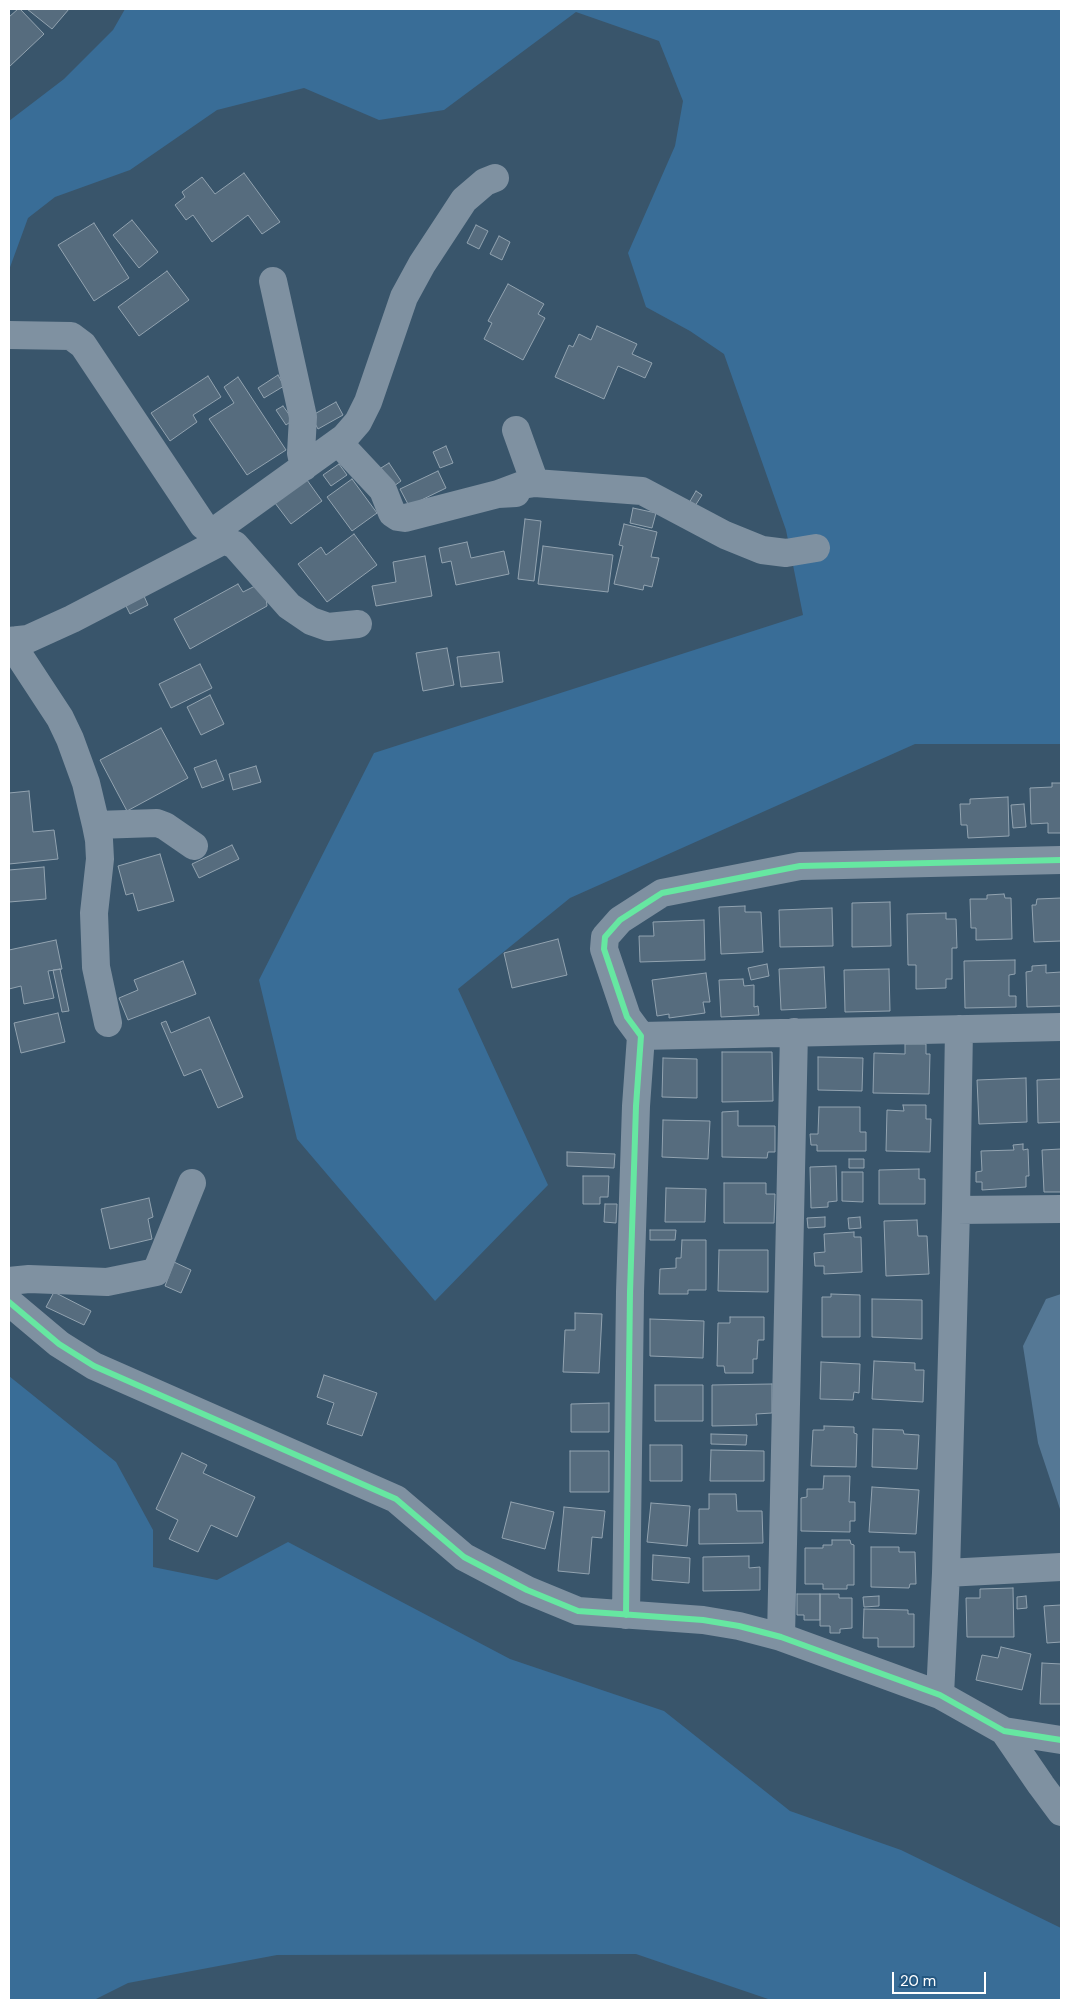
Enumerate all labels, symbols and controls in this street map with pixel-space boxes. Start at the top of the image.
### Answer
scale bar [895,1962,989,1994]
text: 20 m [900,1971,936,1991]

